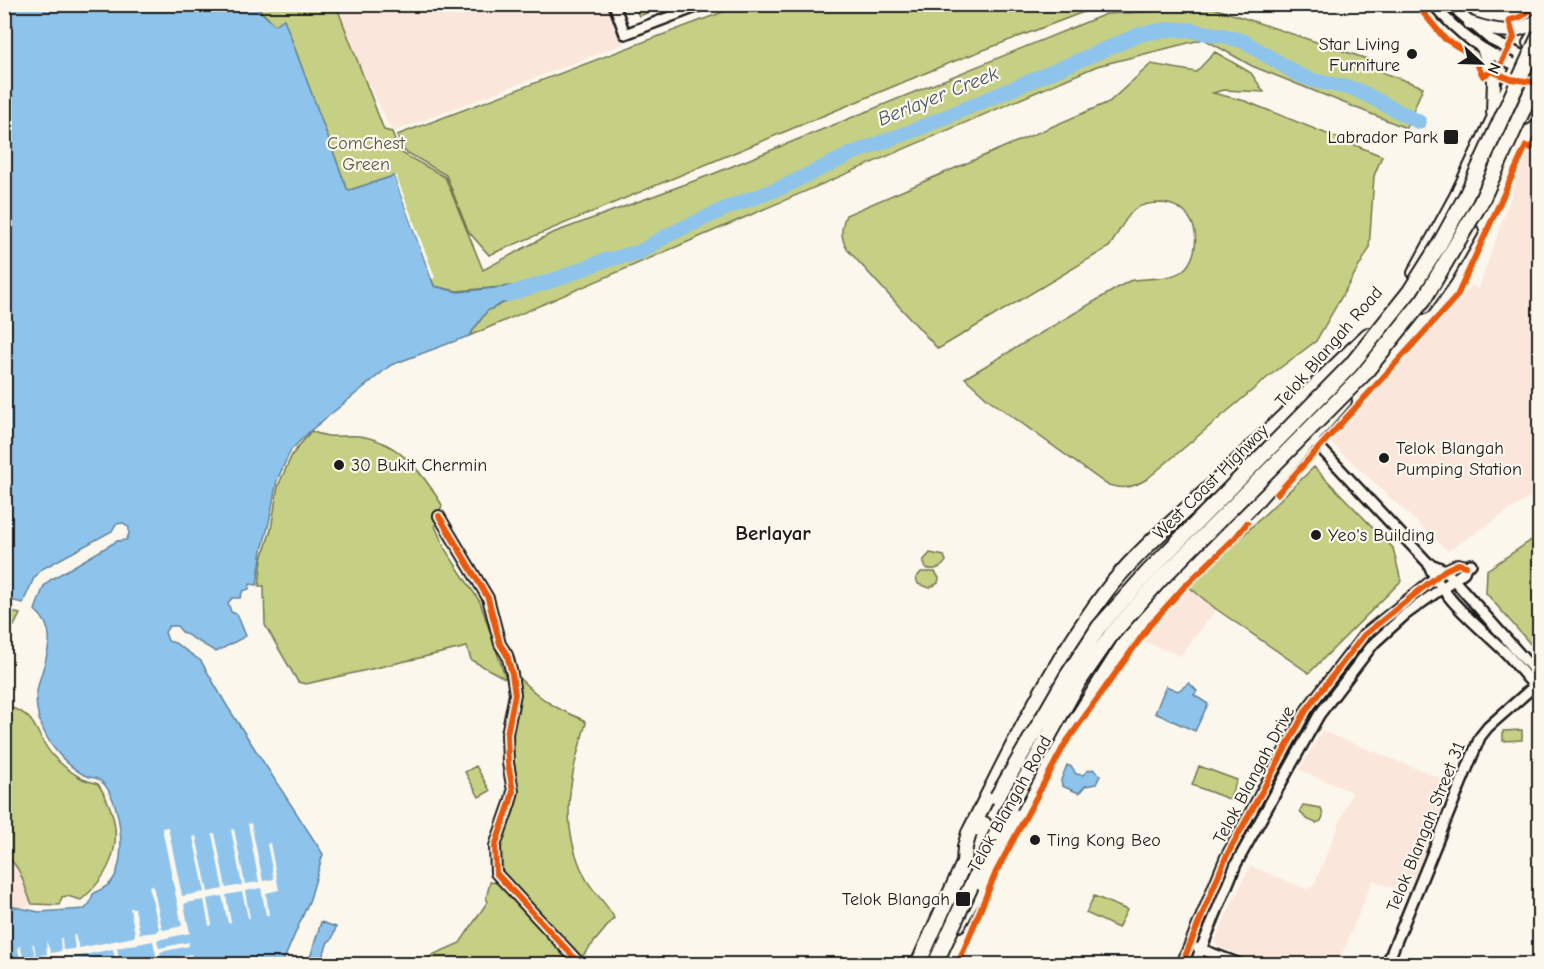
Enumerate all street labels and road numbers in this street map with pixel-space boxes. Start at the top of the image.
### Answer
street label: Telok Blangah Road [1271,282,1387,412]
street label: West Coast Highway [1149,419,1274,544]
street label: Telok Blangah Drive [1209,703,1299,847]
street label: Telok Blangah Road [964,732,1056,876]
street label: Telok Blangah Street 31 [1382,739,1470,915]

